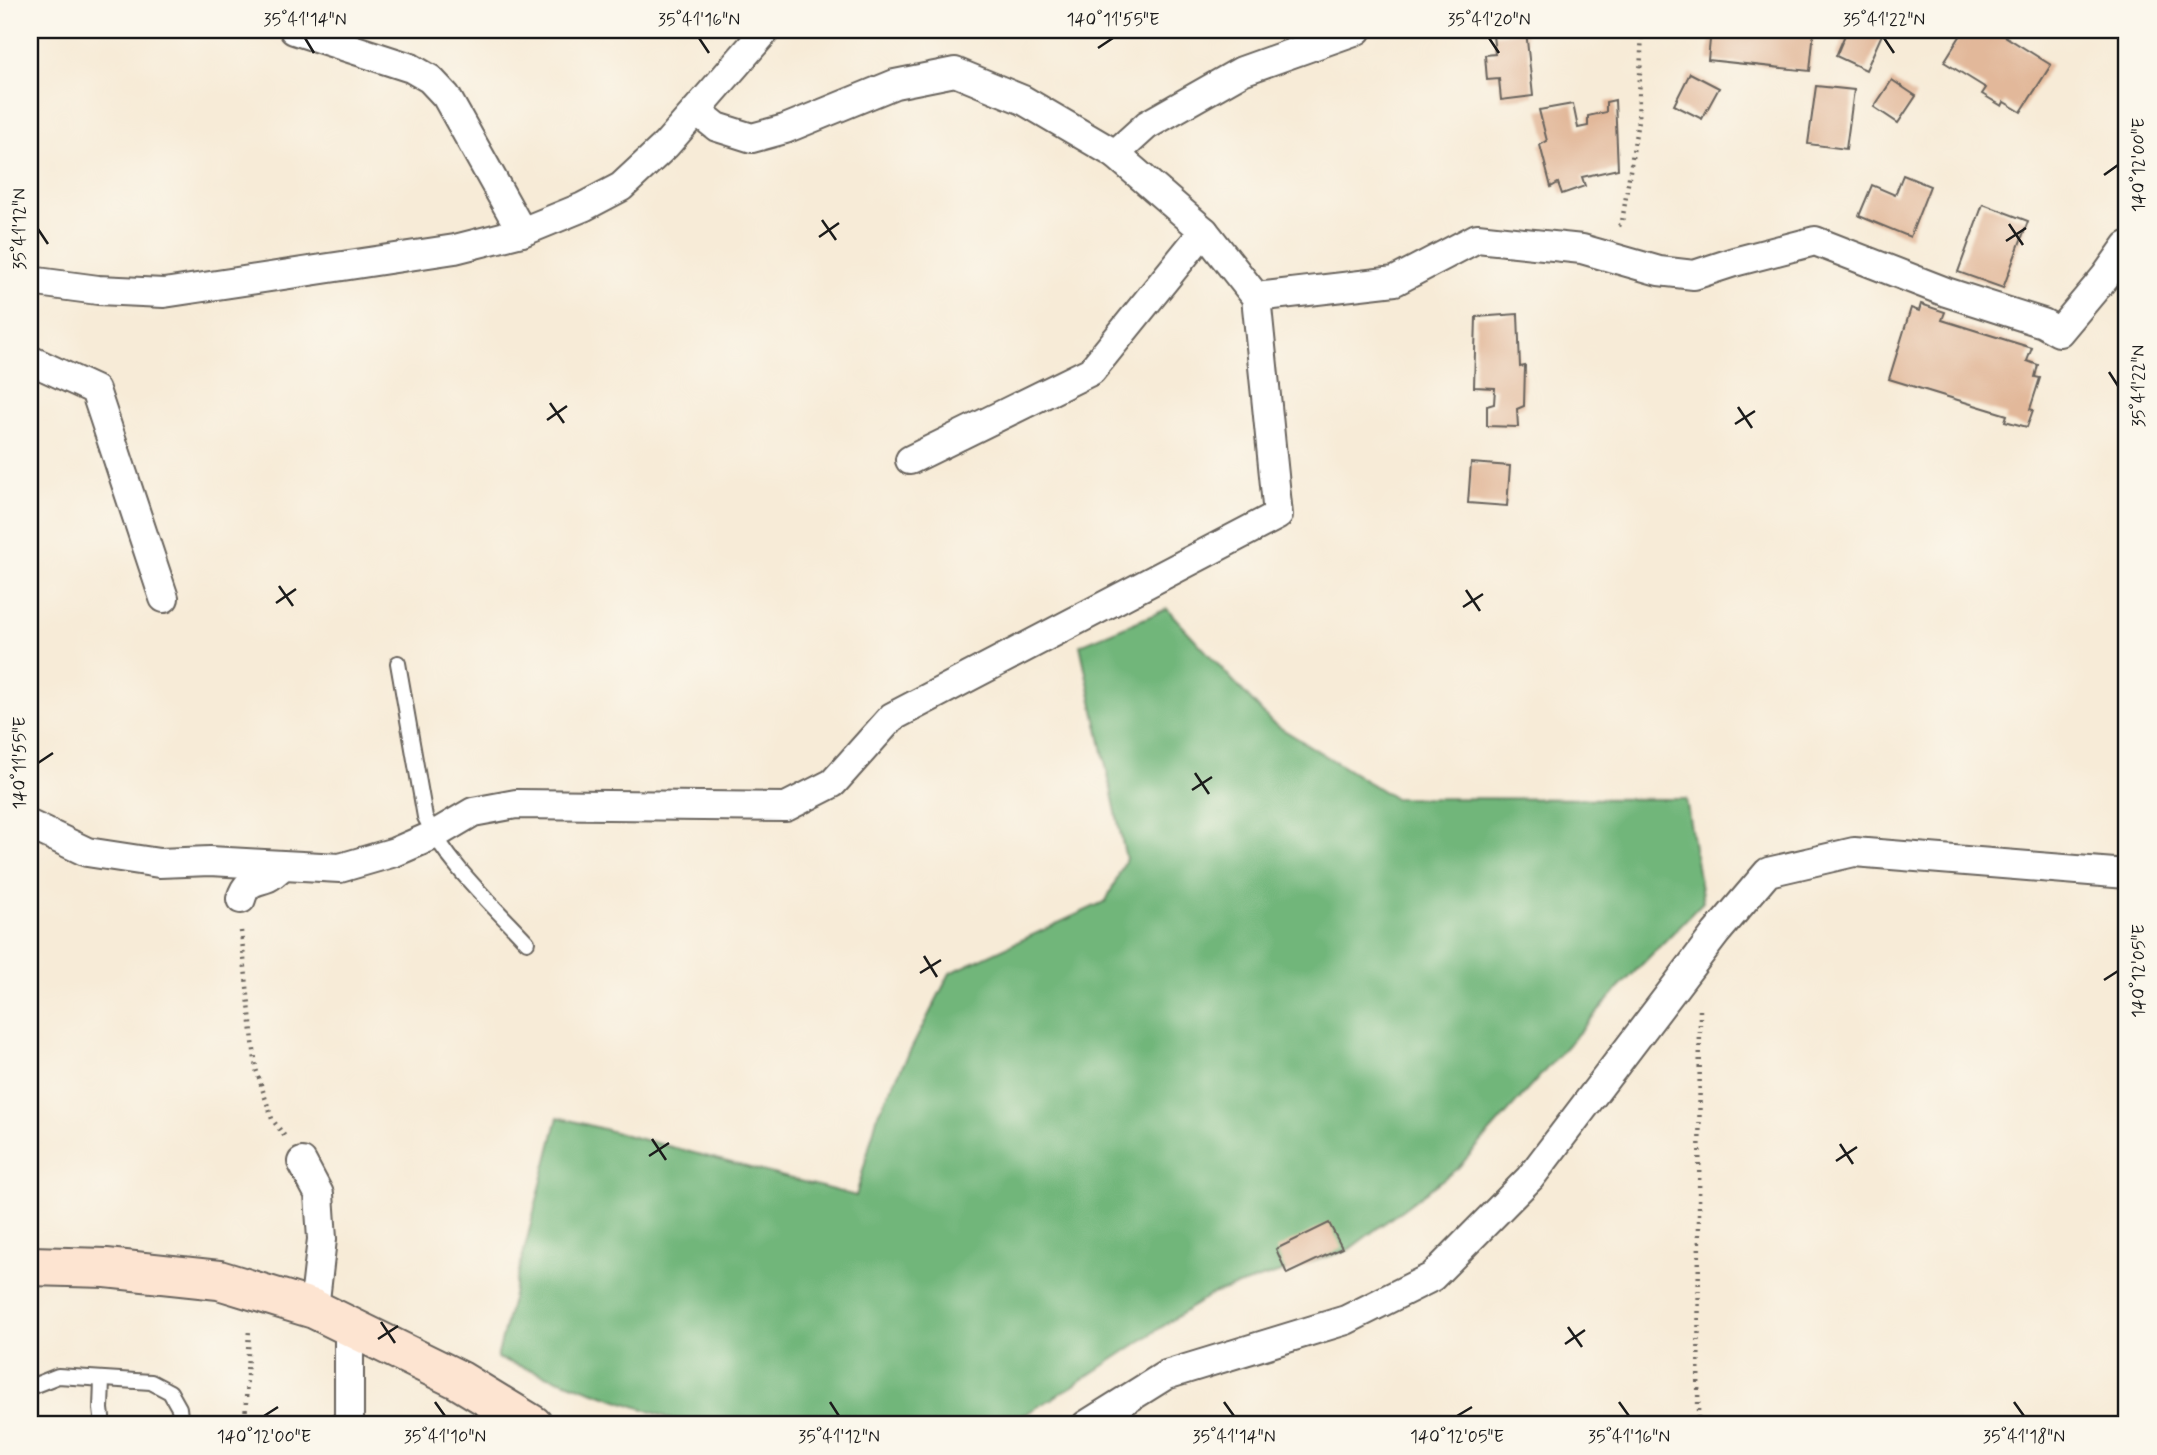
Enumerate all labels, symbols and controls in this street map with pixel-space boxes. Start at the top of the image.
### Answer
text: 35°41'14"N [263,8,347,32]
text: 35°41'16"N [658,8,740,32]
text: 140°11'55"E [1067,8,1159,32]
text: 35°41'20"N [1447,8,1531,32]
text: 35°41'22"N [1843,8,1925,32]
text: 140°12'00"E [2127,118,2151,212]
text: 35°41'12"N [8,188,32,270]
text: 35°41'22"N [2127,345,2151,427]
text: 140°11'55"E [8,717,32,809]
text: 140°12'05"E [2127,924,2151,1018]
text: 140°12'00"E [217,1425,311,1449]
text: 35°41'10"N [404,1425,486,1449]
text: 35°41'12"N [798,1425,880,1449]
text: 35°41'14"N [1192,1425,1276,1449]
text: 140°12'05"E [1410,1425,1504,1449]
text: 35°41'16"N [1588,1425,1670,1449]
text: 35°41'18"N [1983,1425,2065,1449]

